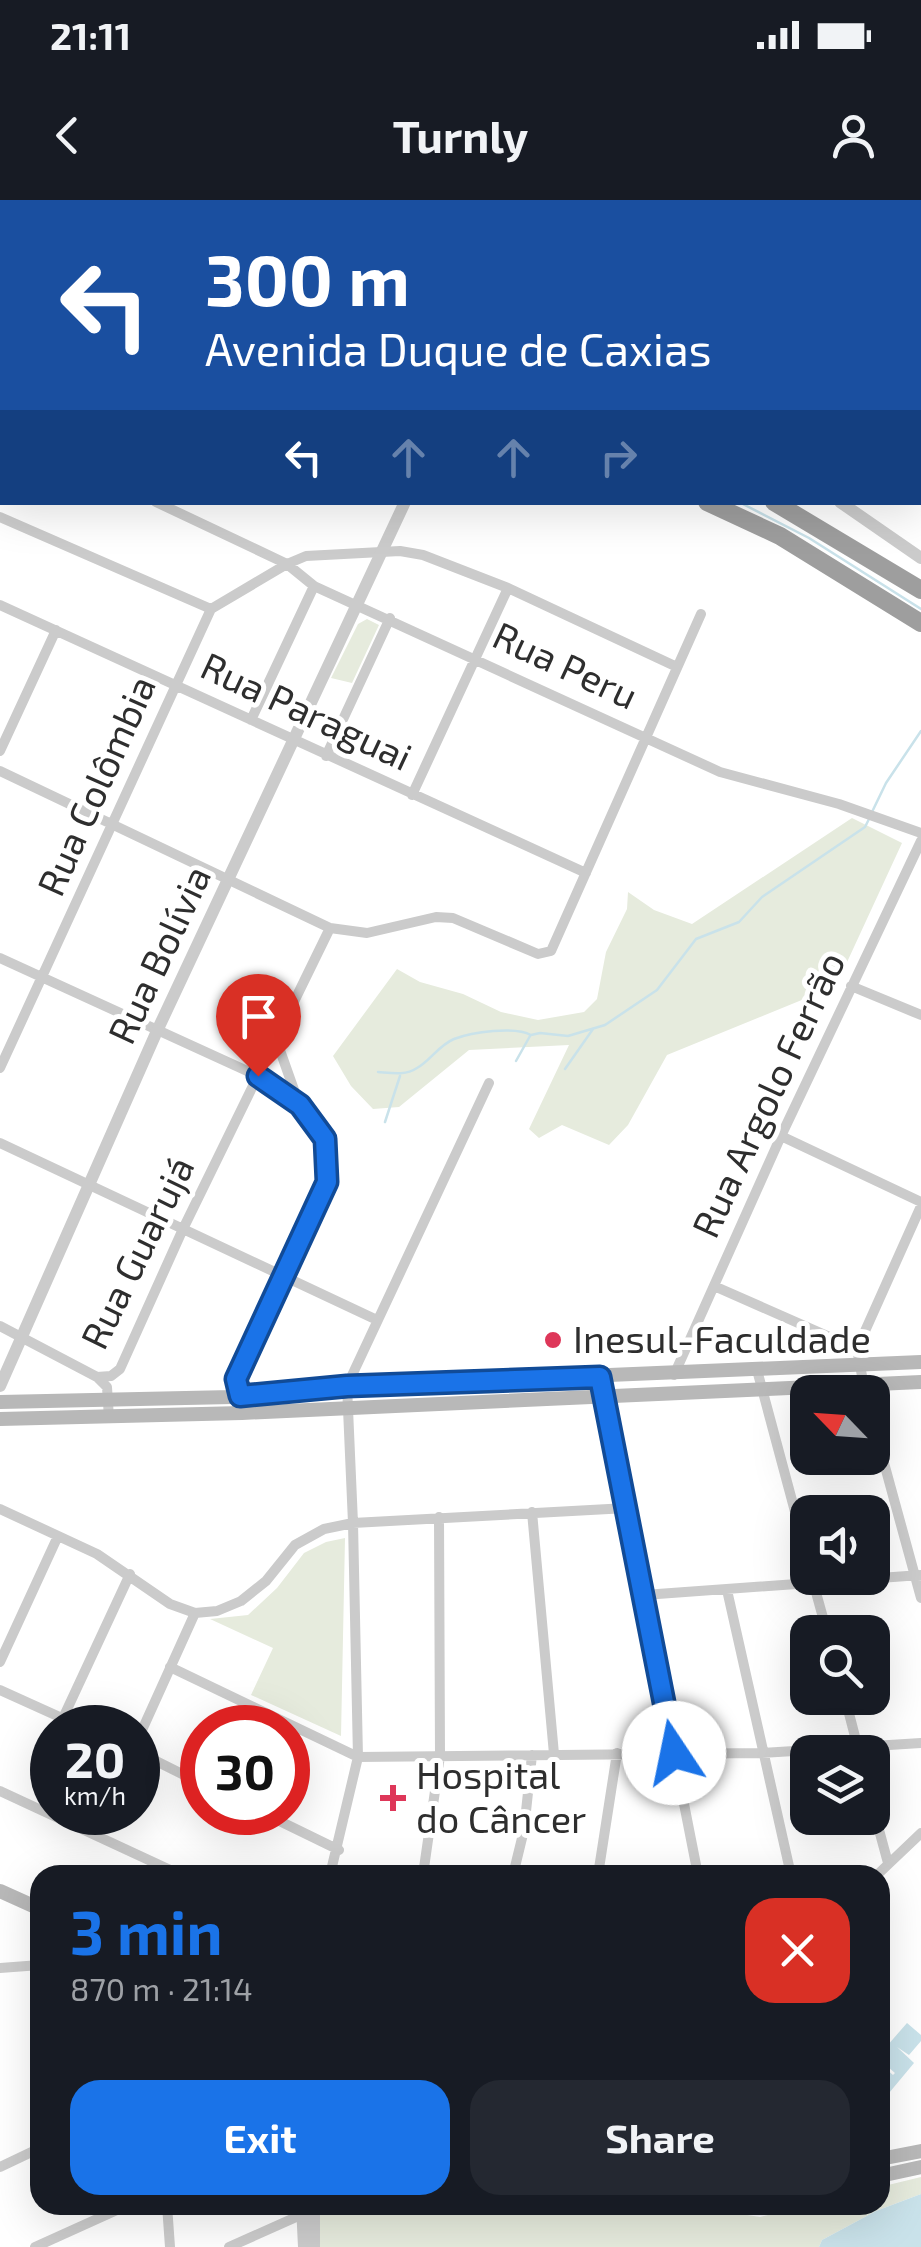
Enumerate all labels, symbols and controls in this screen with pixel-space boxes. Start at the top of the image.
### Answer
text: 21:11 [50,12,131,58]
icon: back [40,108,95,163]
text: Turnly [393,108,528,162]
icon: person [826,108,881,163]
text: 300 m [205,236,410,320]
icon: left [40,240,170,370]
text: Avenida Duque de Caxias [205,321,712,375]
icon: left [276,430,331,485]
icon: ahead [381,430,436,485]
icon: ahead [486,430,541,485]
icon: right [591,430,646,485]
street label: Rua Peru [486,611,645,718]
street label: Rua Paraguai [194,641,419,779]
street label: Rua Colômbia [26,668,164,902]
street label: Rua Bolívia [97,858,219,1050]
street label: Rua Argolo Ferrão [681,944,853,1244]
pin [216,974,301,1077]
icon: arrive [231,989,286,1044]
street label: Rua Guarujá [70,1149,202,1356]
place label: Inesul-Faculdade [573,1315,871,1361]
marker: Inesul-Faculdade [542,1329,564,1351]
north arrow [790,1375,890,1475]
map controls [790,1375,890,1835]
button: sound [790,1495,890,1595]
button: search [790,1615,890,1715]
position arrow [622,1701,726,1805]
speed limit sign: 30 [180,1705,310,1835]
text: 20 [65,1728,125,1788]
button: layers [790,1735,890,1835]
place label: Hospital do Câncer [416,1751,586,1841]
text: km/h [64,1780,126,1810]
marker: Hospital do Câncer [380,1785,406,1811]
text: 3 min [70,1895,222,1967]
button: close [745,1898,850,2003]
text: 870 m · 21:14 [70,1969,253,2007]
button: Exit [70,2080,450,2195]
button: Share [470,2080,850,2195]

